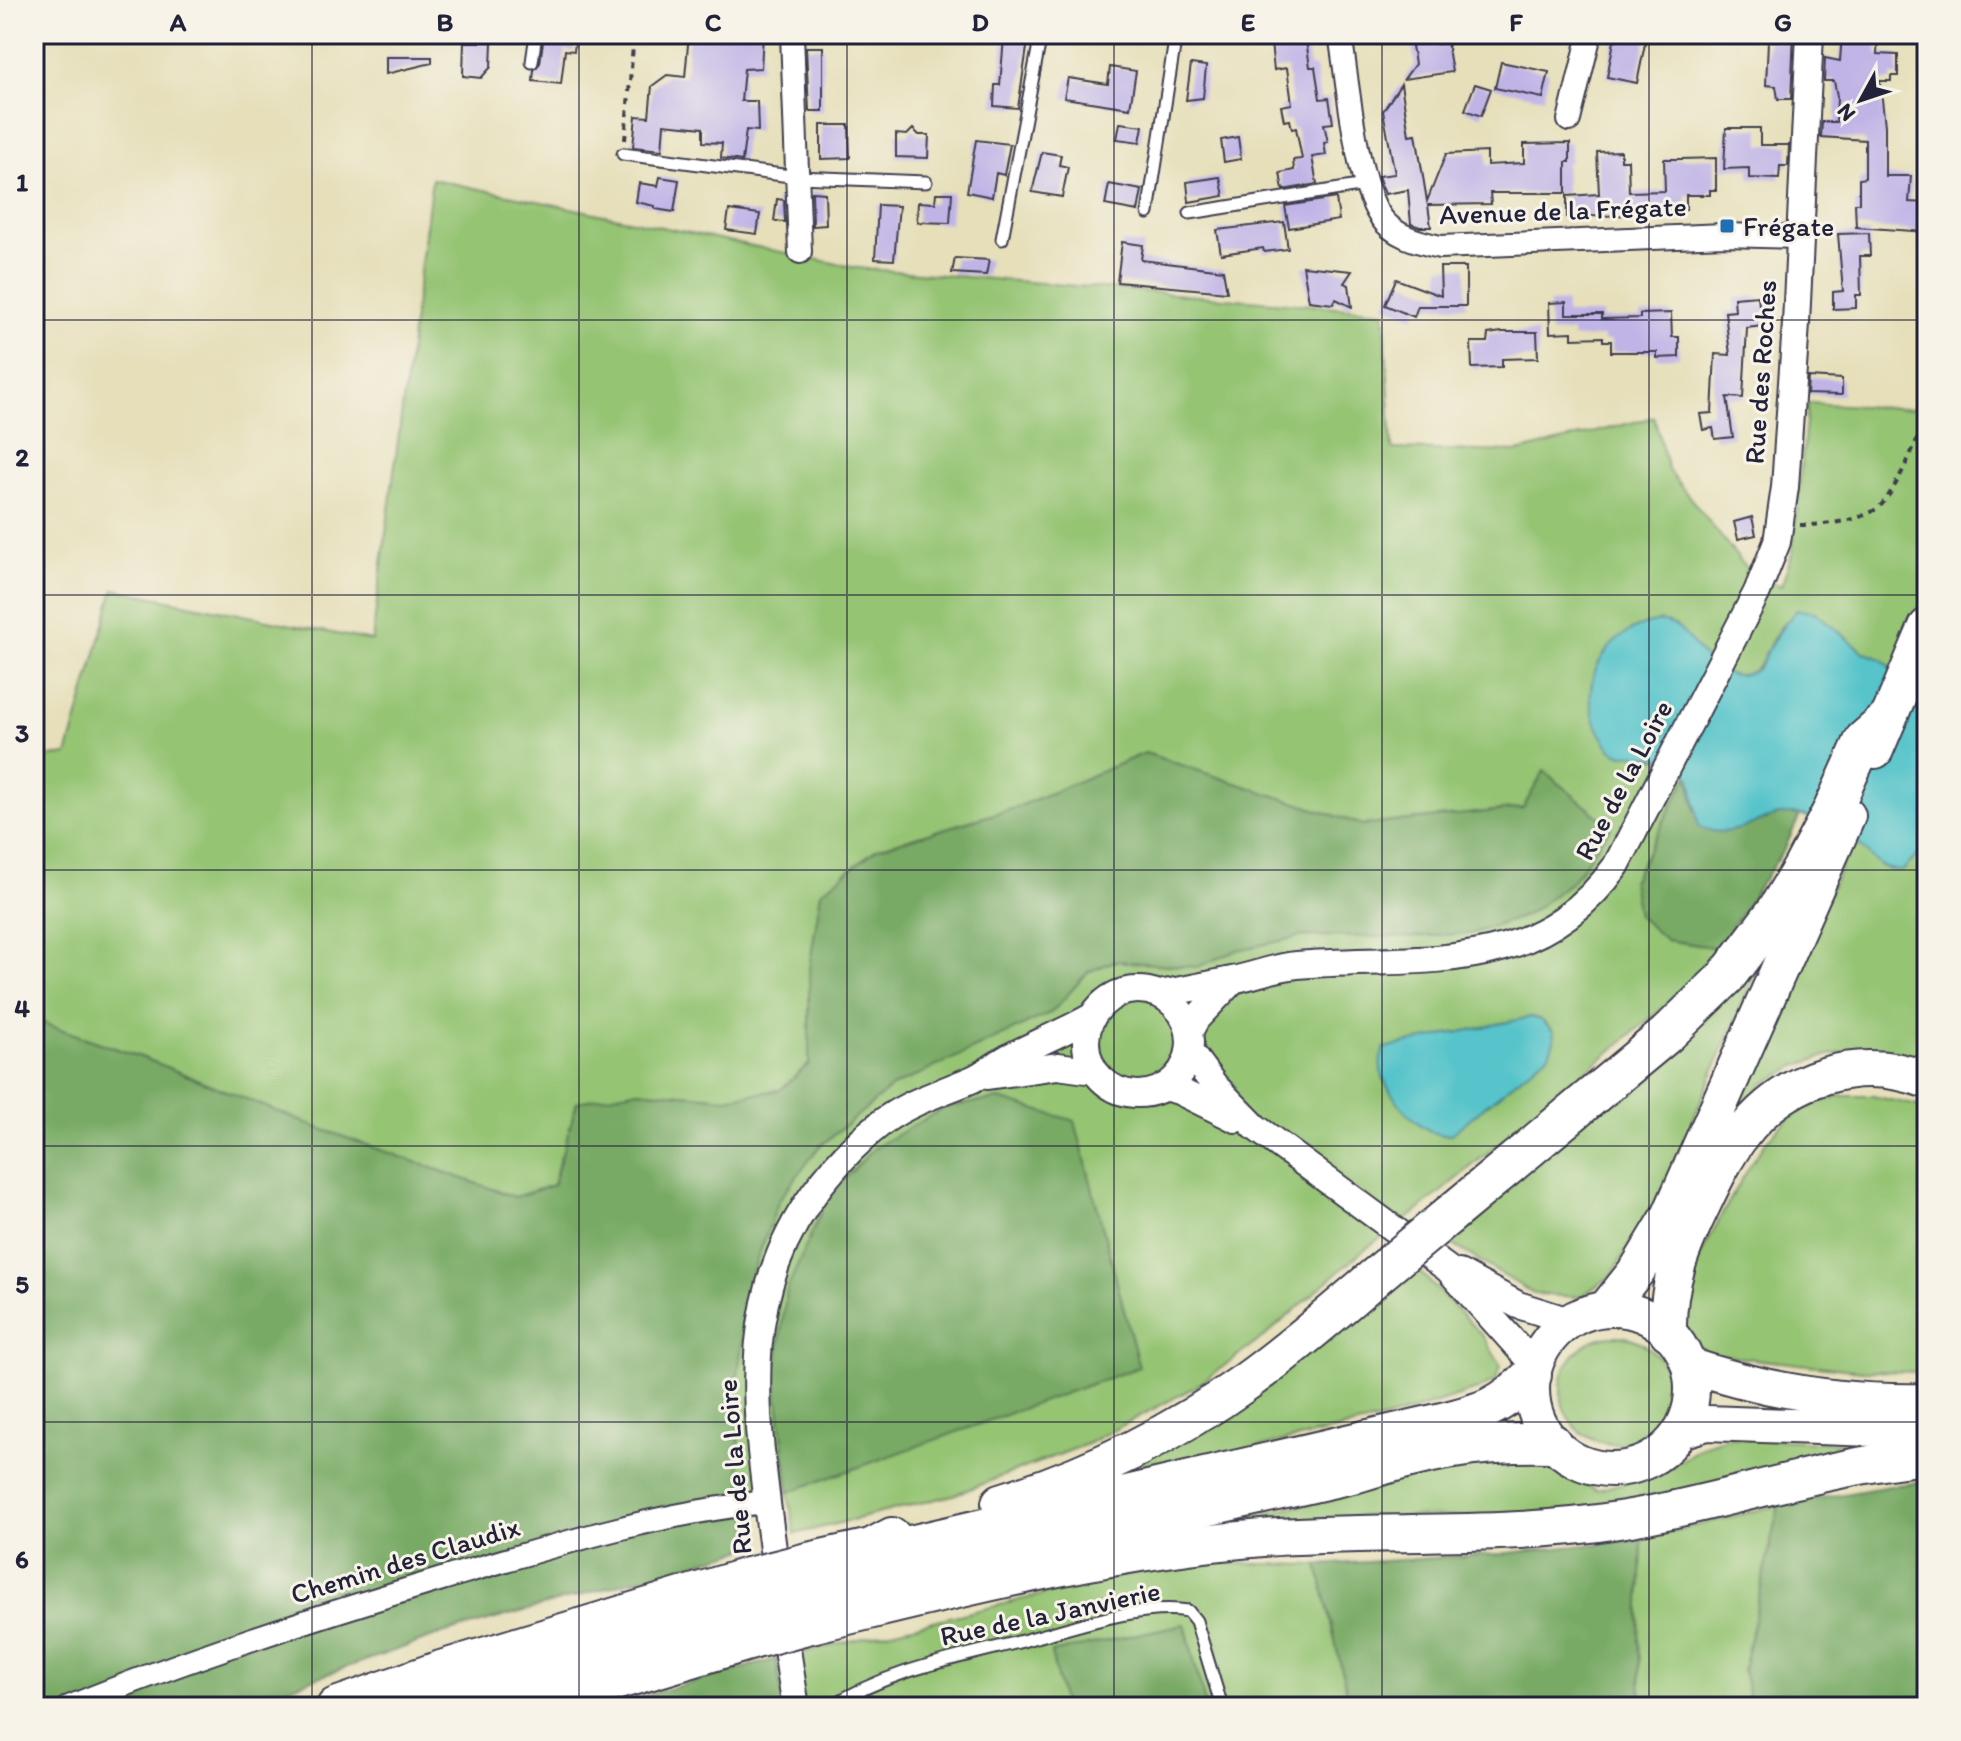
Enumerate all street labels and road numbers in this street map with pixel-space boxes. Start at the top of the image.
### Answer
street label: Avenue de la Frégate [1439,189,1687,231]
street label: Rue des Roches [1737,279,1783,465]
street label: Rue de la Loire [1567,694,1679,866]
street label: Rue de la Loire [709,1378,759,1556]
street label: Chemin des Claudix [286,1509,524,1611]
street label: Rue de la Janvierie [937,1573,1163,1653]

